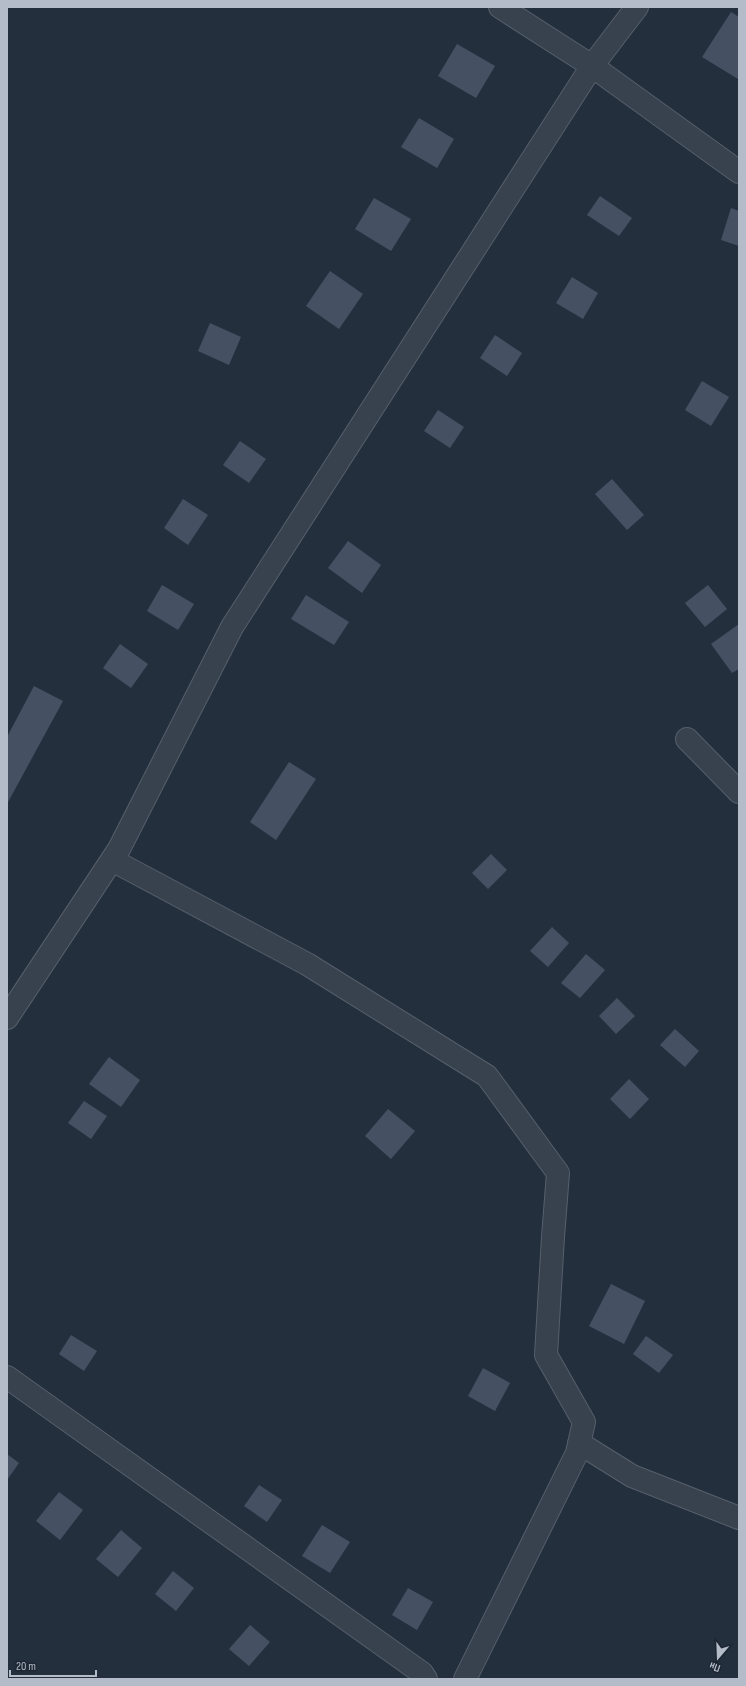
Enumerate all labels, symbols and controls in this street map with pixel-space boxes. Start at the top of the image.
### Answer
north arrow [698,1638,738,1678]
scale bar [10,1652,96,1678]
text: 20 m [16,1659,36,1674]
text: Пн [708,1659,722,1675]

